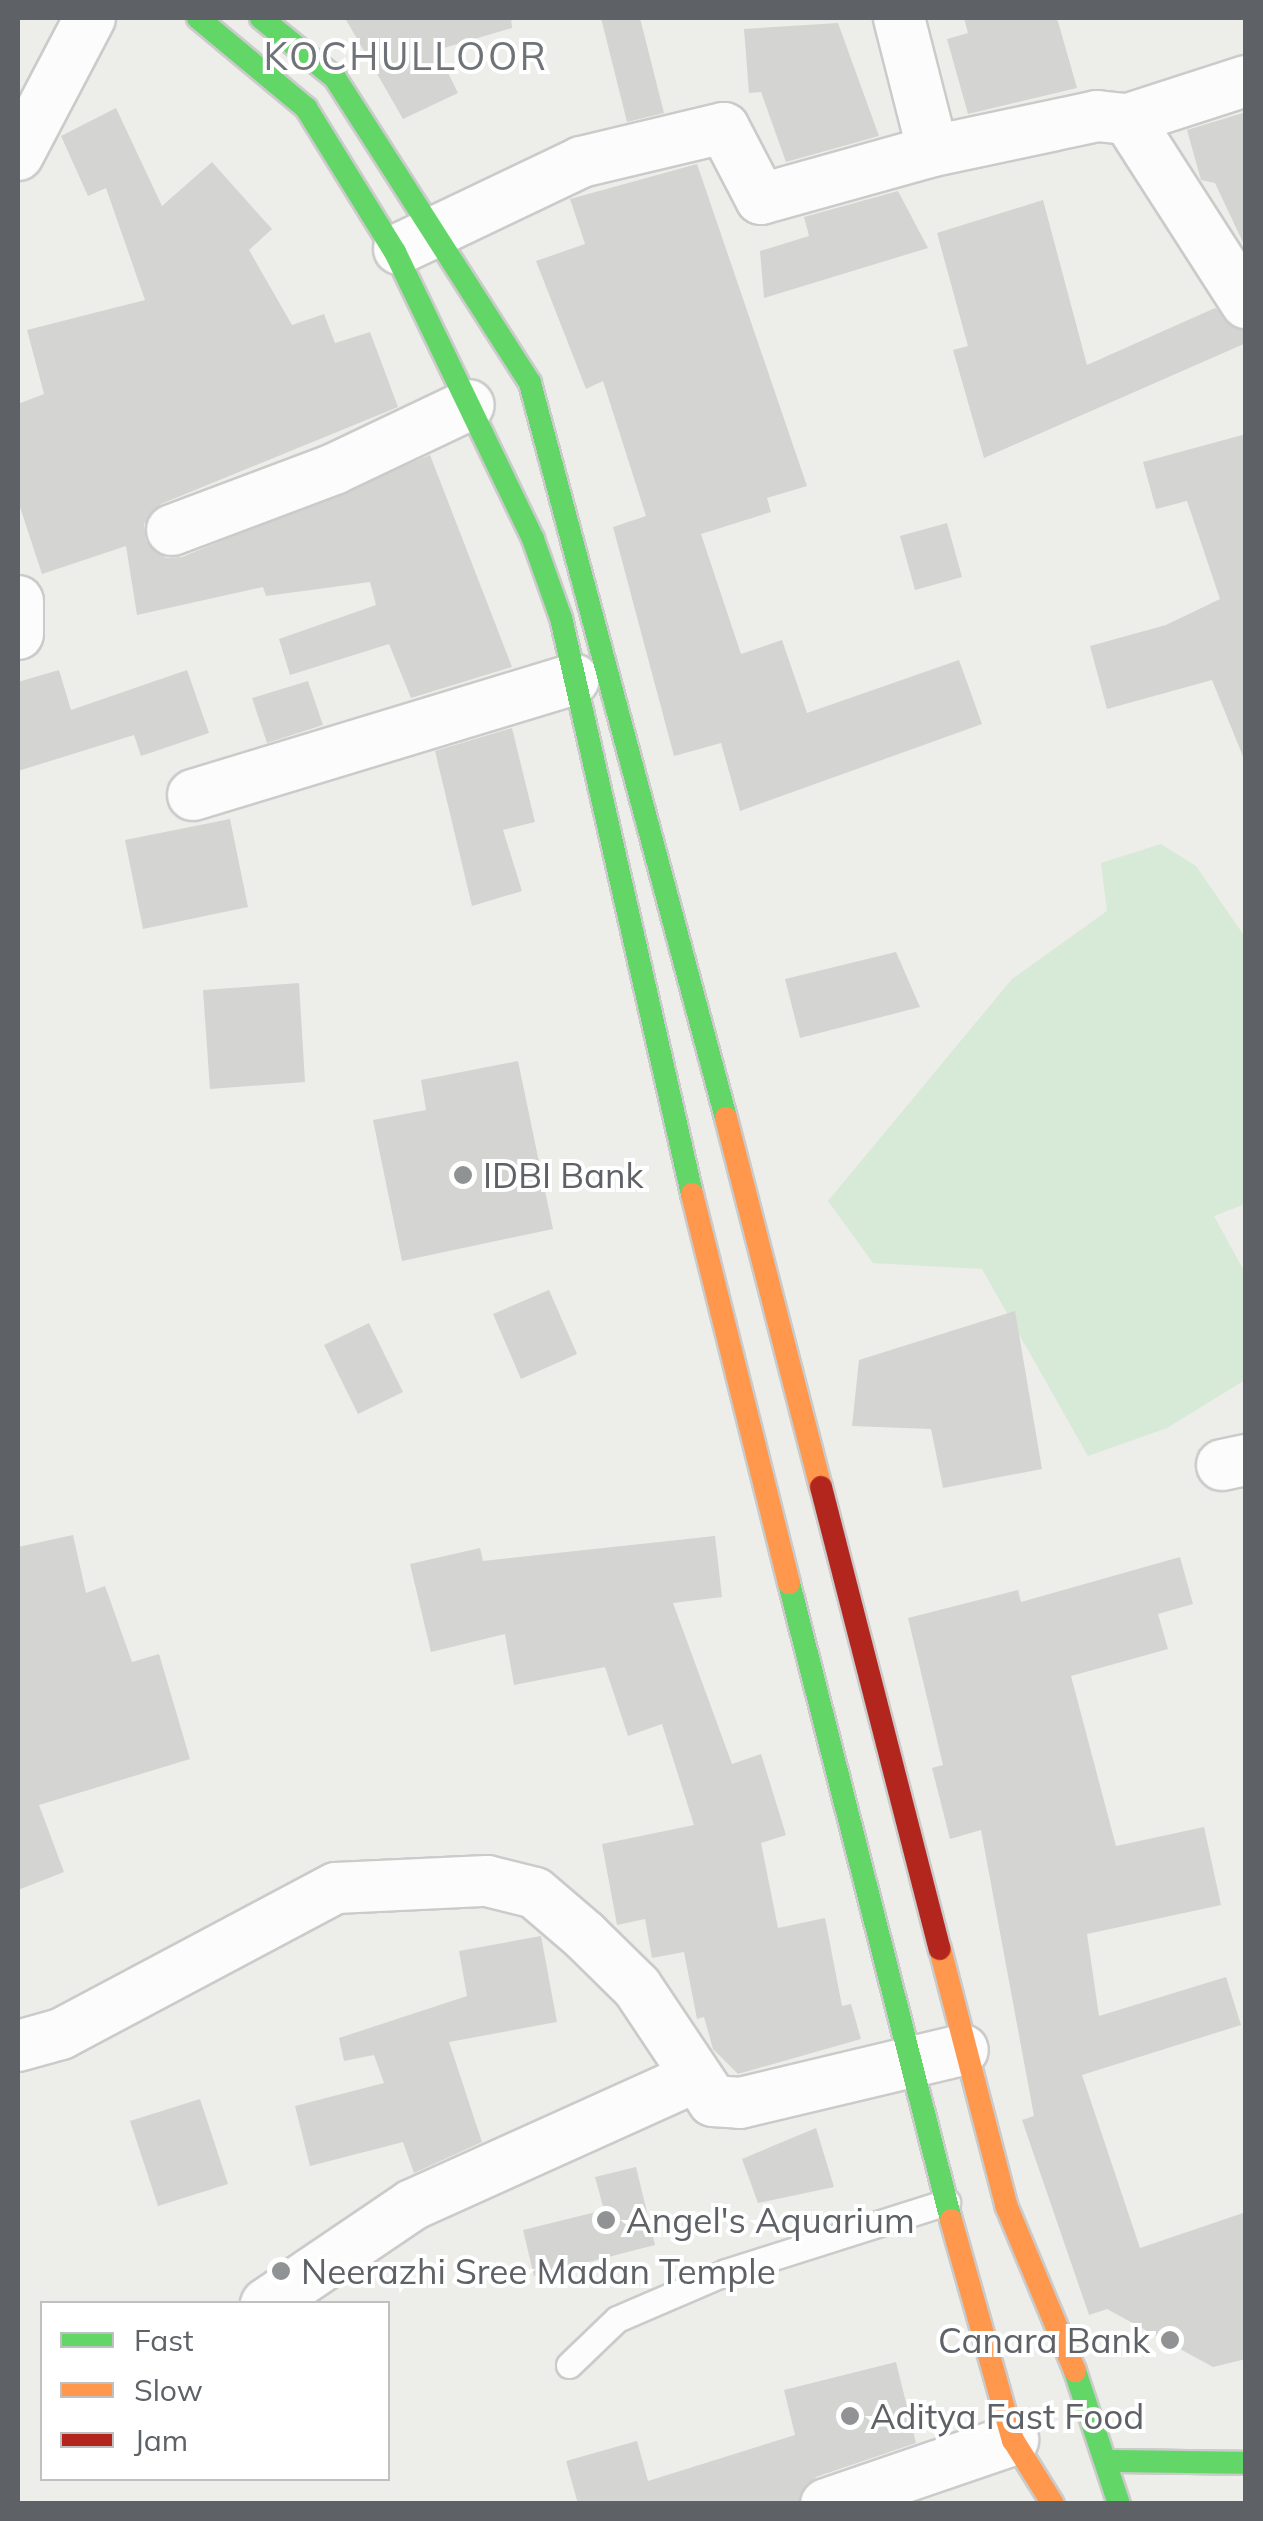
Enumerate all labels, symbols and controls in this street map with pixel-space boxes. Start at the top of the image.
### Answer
district label: KOCHULLOOR [263,34,549,80]
place label: IDBI Bank [483,1154,644,1196]
marker: IDBI Bank [452,1164,474,1186]
place label: Angel's Aquarium [626,2199,915,2241]
marker: Angel's Aquarium [595,2209,617,2231]
place label: Neerazhi Sree Madan Temple [301,2250,776,2292]
marker: Neerazhi Sree Madan Temple [270,2260,292,2282]
legend [40,2301,390,2481]
place label: Canara Bank [938,2319,1150,2361]
text: Fast [134,2321,194,2359]
marker: Canara Bank [1159,2329,1181,2351]
text: Slow [134,2371,203,2409]
place label: Aditya Fast Food [870,2395,1144,2437]
marker: Aditya Fast Food [839,2405,861,2427]
text: Jam [134,2421,188,2459]

